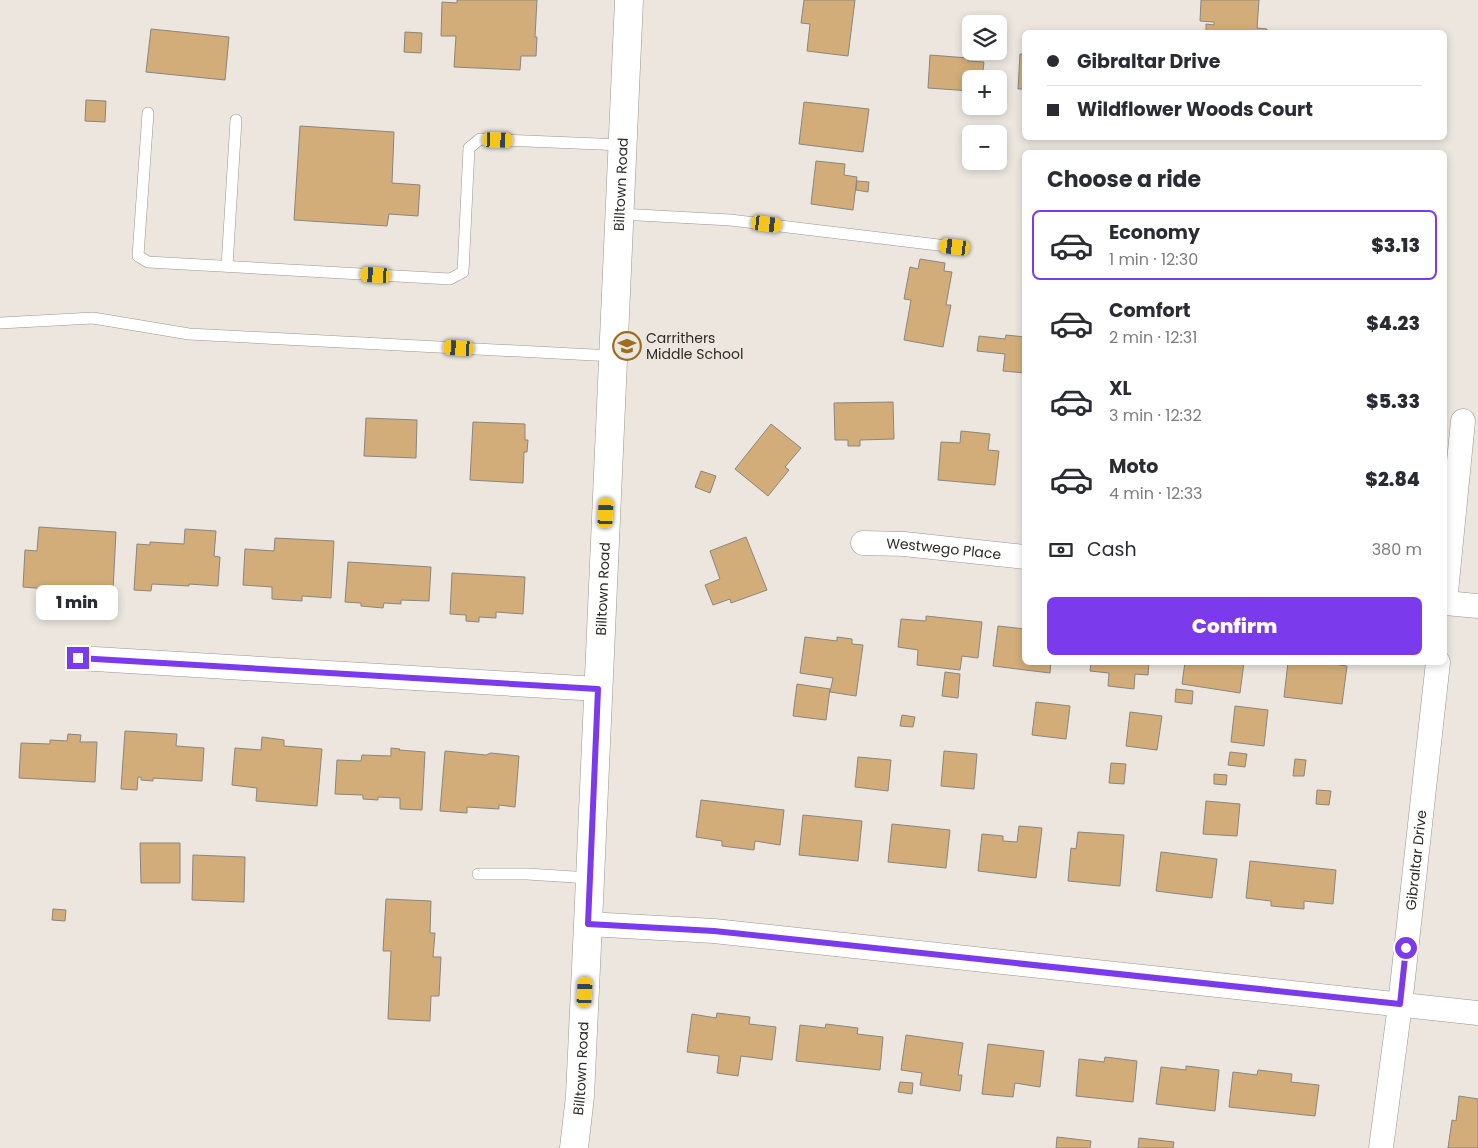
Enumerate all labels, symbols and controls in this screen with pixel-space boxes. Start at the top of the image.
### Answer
map controls [962,15,1007,170]
button: layers [962,15,1007,60]
text: Gibraltar Drive [1077,48,1221,75]
button: + [962,70,1007,115]
text: Wildflower Woods Court [1077,96,1313,123]
button: − [962,125,1007,170]
car [482,132,513,148]
street label: Billtown Road [609,137,633,231]
text: Choose a ride [1047,164,1201,195]
car [751,215,782,233]
text: Economy [1109,219,1200,246]
icon: car [1049,223,1094,268]
text: $3.13 [1371,232,1420,259]
car [939,238,970,256]
text: 1 min · 12:30 [1109,248,1198,271]
car [360,267,391,283]
text: Comfort [1109,297,1191,324]
icon: car [1049,301,1094,346]
text: $4.23 [1366,310,1420,337]
text: 2 min · 12:31 [1109,326,1197,349]
place label: Carrithers Middle School [646,328,743,364]
school or university icon: Carrithers Middle School [612,331,642,361]
car [443,340,474,356]
text: XL [1109,375,1132,402]
icon: car [1049,379,1094,424]
text: $5.33 [1366,388,1420,415]
text: 3 min · 12:32 [1109,404,1202,427]
text: Moto [1109,453,1158,480]
icon: car [1049,457,1094,502]
text: $2.84 [1365,466,1420,493]
text: 4 min · 12:33 [1109,482,1203,505]
car [597,498,614,528]
street label: Westwego Place [886,534,1002,564]
icon: cash [1047,536,1075,564]
text: Cash [1087,536,1137,563]
text: 380 m [1372,538,1422,561]
street label: Billtown Road [591,542,615,636]
callout: 1 min [37,586,119,620]
text: 1 min [56,591,98,614]
button: Confirm [1047,597,1422,655]
route end [67,647,89,669]
street label: Gibraltar Drive [1401,809,1432,911]
route start [1395,937,1417,959]
car [576,977,593,1007]
street label: Billtown Road [568,1021,593,1116]

